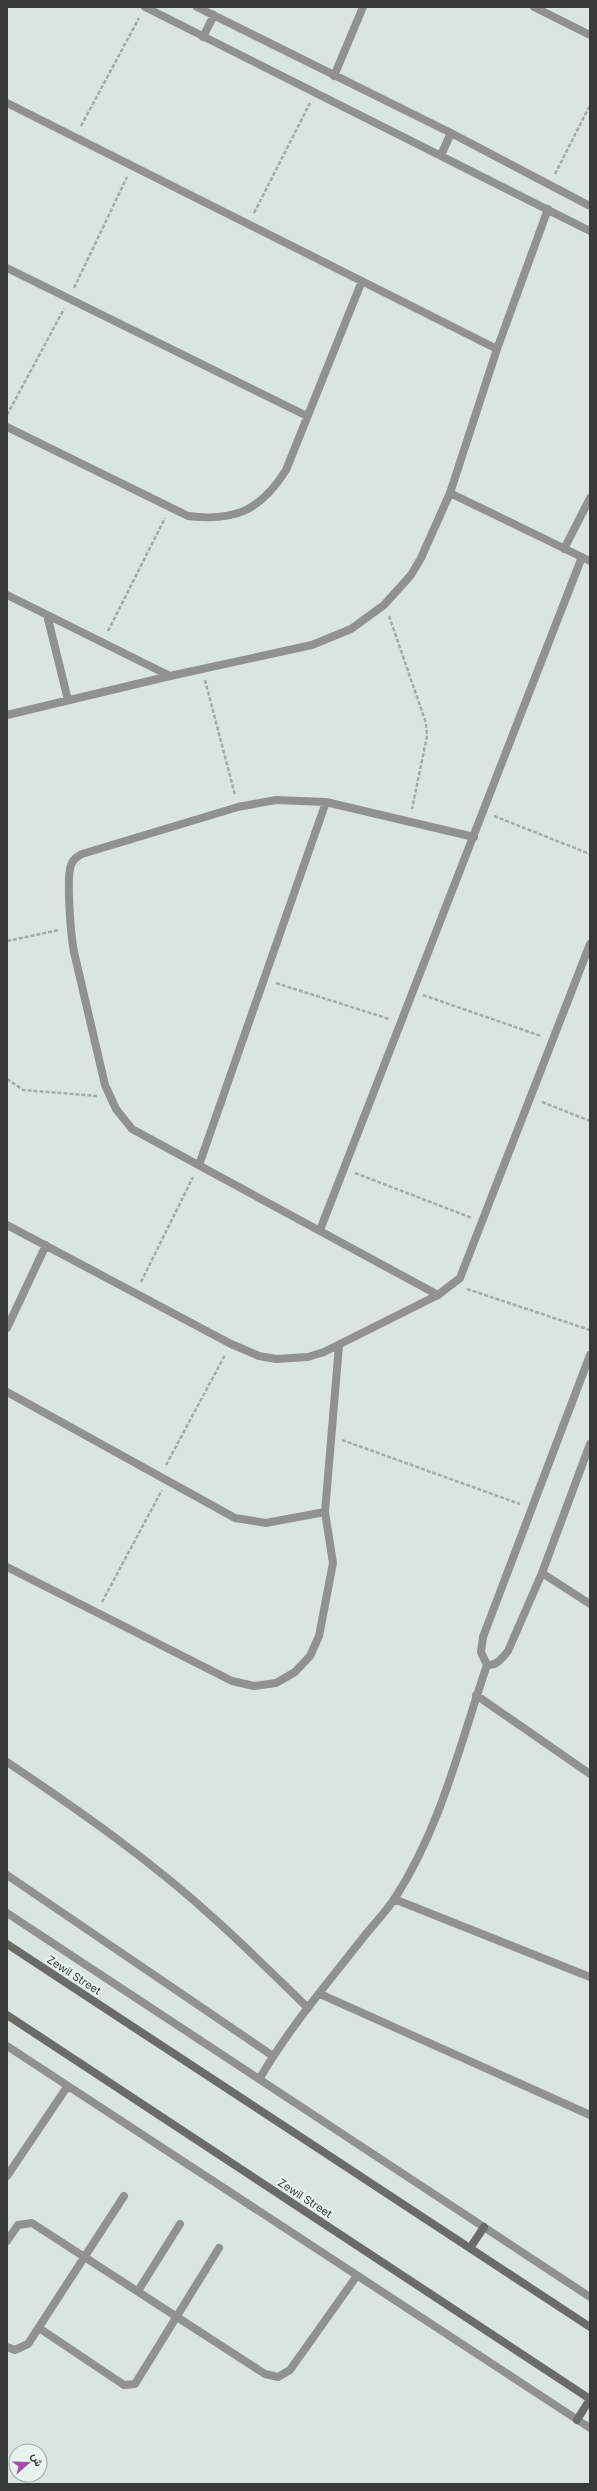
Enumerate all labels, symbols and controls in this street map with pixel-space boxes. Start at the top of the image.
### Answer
street label: Zewil Street [44,1952,104,1998]
street label: Zewil Street [275,2175,335,2221]
north arrow [8,2443,48,2483]
text: ش [29,2451,46,2468]

